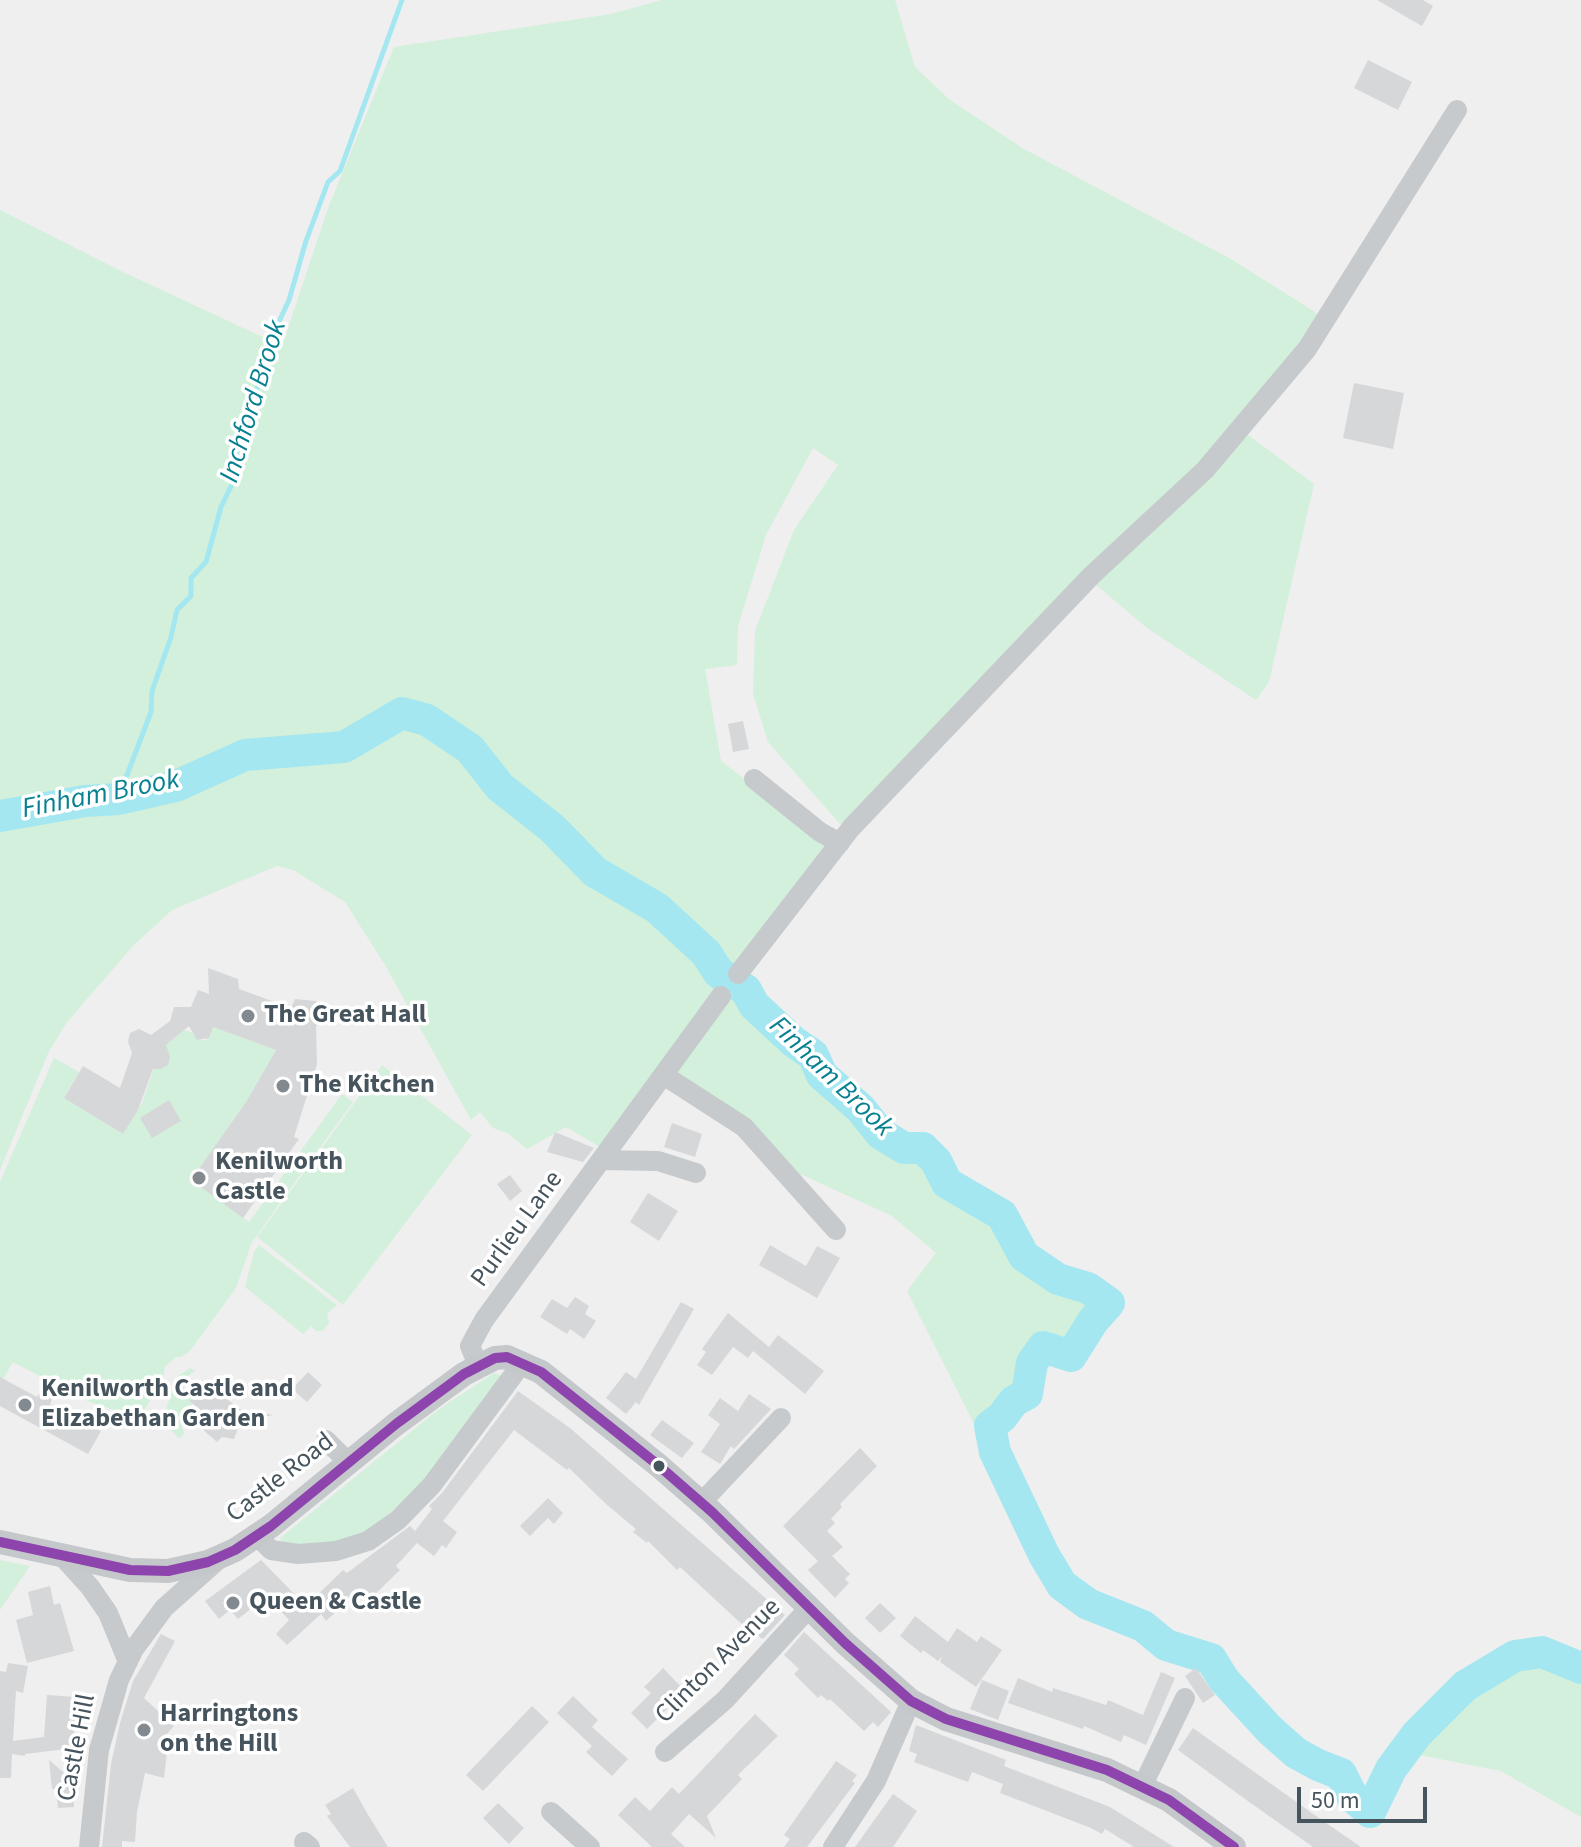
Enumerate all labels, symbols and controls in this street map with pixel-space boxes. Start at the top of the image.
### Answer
water label: Inchford Brook [214,317,296,487]
water label: Finham Brook [19,764,183,828]
place label: The Great Hall [264,1000,426,1032]
marker: The Great Hall [239,1007,257,1025]
water label: Finham Brook [761,1011,899,1145]
place label: The Kitchen [299,1070,435,1102]
marker: The Kitchen [274,1077,292,1095]
place label: Kenilworth Castle [215,1147,343,1208]
street label: Purlieu Lane [465,1166,571,1294]
marker: Kenilworth Castle [190,1169,208,1187]
place label: Kenilworth Castle and Elizabethan Garden [41,1374,294,1436]
marker: Kenilworth Castle and Elizabethan Garden [16,1396,34,1414]
street label: Castle Road [221,1427,341,1531]
unlabelled marker [651,1458,667,1474]
place label: Queen & Castle [249,1587,422,1619]
street label: Clinton Avenue [650,1593,788,1731]
marker: Queen & Castle [224,1594,242,1612]
street label: Castle Hill [52,1692,104,1804]
place label: Harringtons on the Hill [160,1699,298,1760]
marker: Harringtons on the Hill [135,1721,153,1739]
scale bar [1301,1771,1431,1821]
text: 50 m [1311,1783,1360,1818]

